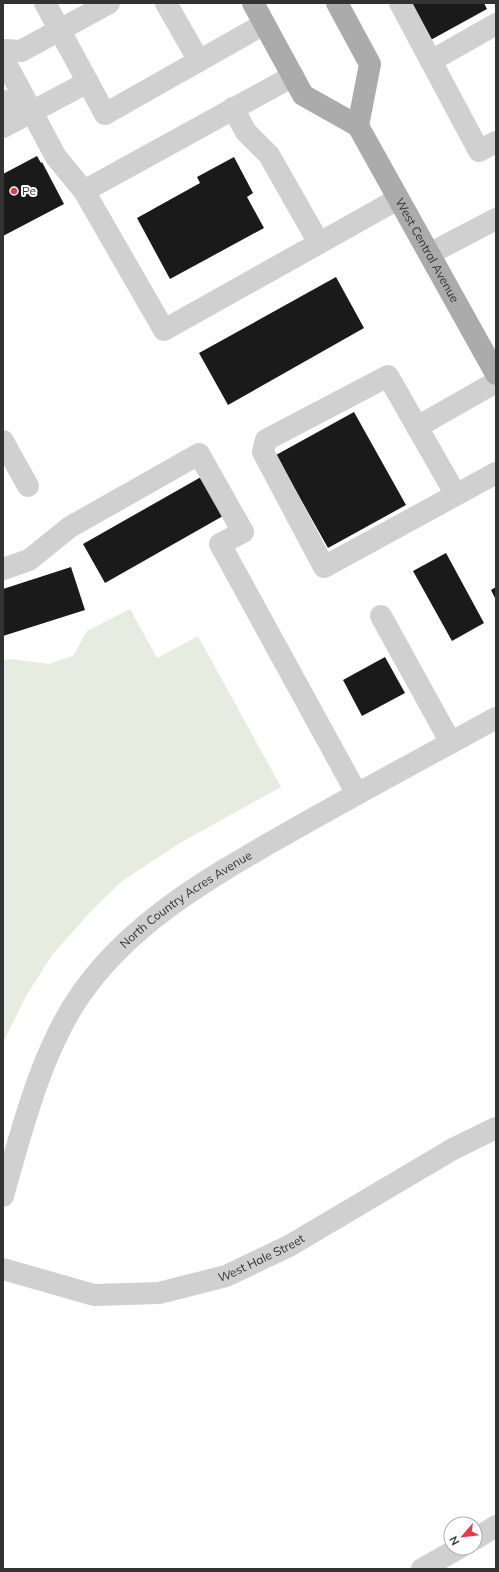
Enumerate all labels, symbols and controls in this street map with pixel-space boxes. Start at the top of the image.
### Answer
place label: Pe [22,183,36,198]
marker: Pe [9,186,19,196]
street label: West Central Avenue [392,195,463,305]
street label: North Country Acres Avenue [117,847,254,951]
street label: West Hale Street [216,1231,307,1285]
north arrow [443,1516,483,1556]
text: N [446,1534,462,1548]

